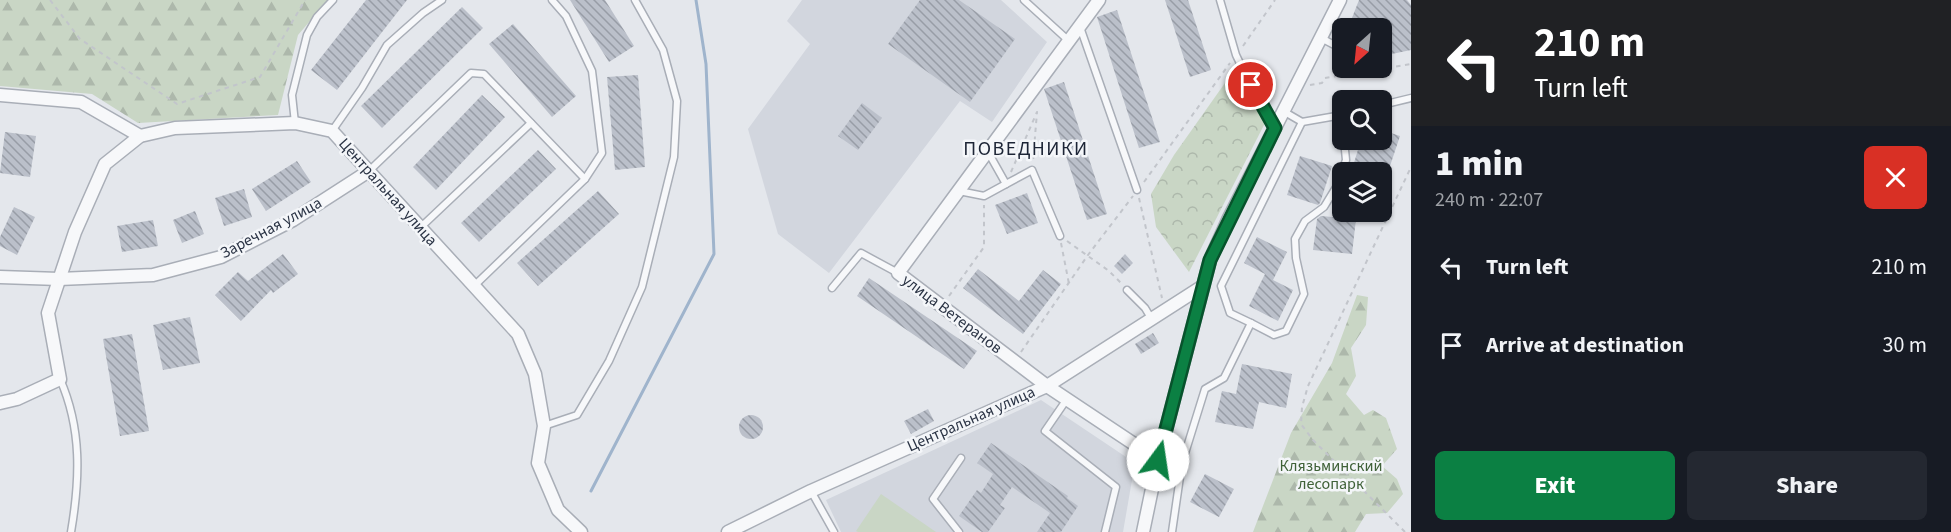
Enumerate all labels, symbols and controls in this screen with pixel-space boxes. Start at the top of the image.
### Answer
text: 210 m [1534,13,1645,73]
north arrow [1332,18,1392,78]
map controls [1332,18,1392,222]
icon: left [1435,24,1513,102]
pin [1225,59,1276,110]
icon: arrive [1234,68,1267,101]
text: Turn left [1534,69,1628,108]
button: search [1332,90,1392,150]
street label: Центральная улица [334,133,442,251]
district label: ПОВЕДНИКИ [963,135,1089,163]
text: 1 min [1435,138,1523,189]
button: close [1864,146,1927,209]
button: layers [1332,162,1392,222]
text: 240 m · 22:07 [1435,186,1543,214]
street label: Заречная улица [216,192,326,264]
icon: left [1435,251,1468,284]
text: Turn left [1486,251,1568,283]
text: 210 m [1872,251,1927,283]
street label: улица Ветеранов [897,269,1007,359]
icon: arrive [1435,329,1468,362]
text: Arrive at destination [1486,329,1684,361]
text: 30 m [1882,329,1927,361]
street label: Центральная улица [903,381,1039,457]
position arrow [1126,428,1190,492]
button: Exit [1435,451,1675,520]
button: Share [1687,451,1927,520]
park label: Клязьминский лесопарк [1280,455,1382,495]

